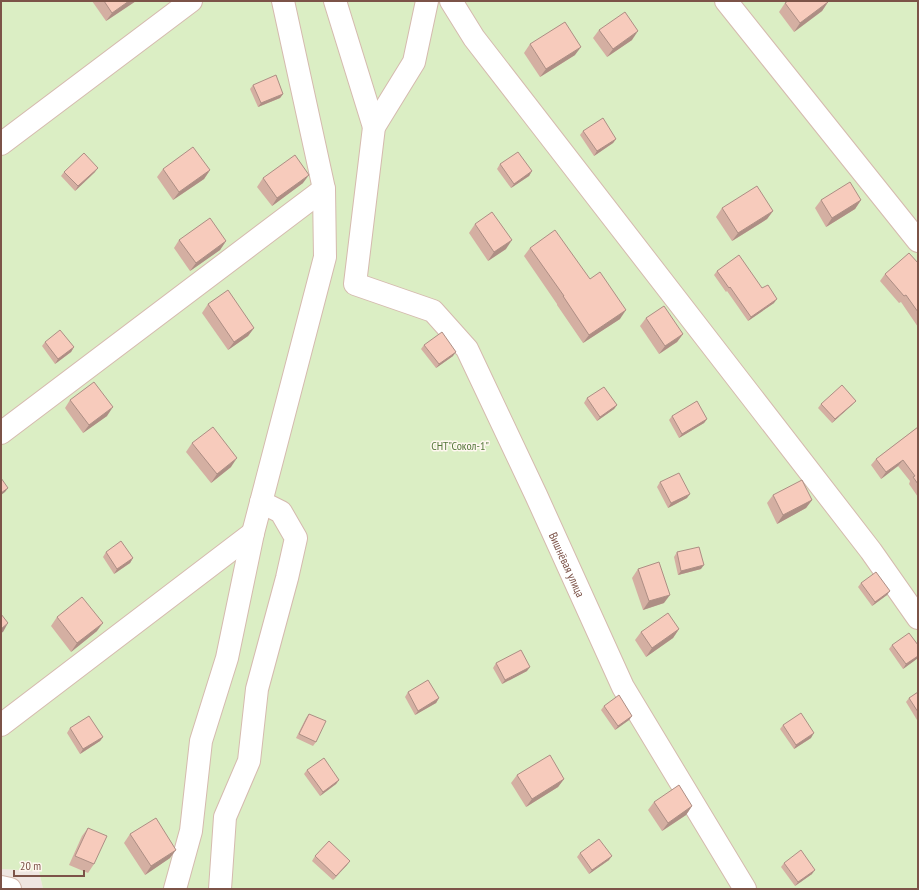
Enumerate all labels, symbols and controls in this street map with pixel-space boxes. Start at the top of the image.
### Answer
park label: СНТ"Сокол-1" [431,438,489,453]
street label: Вишнёвая улица [546,530,589,599]
scale bar [14,852,84,878]
text: 20 m [20,858,41,873]

